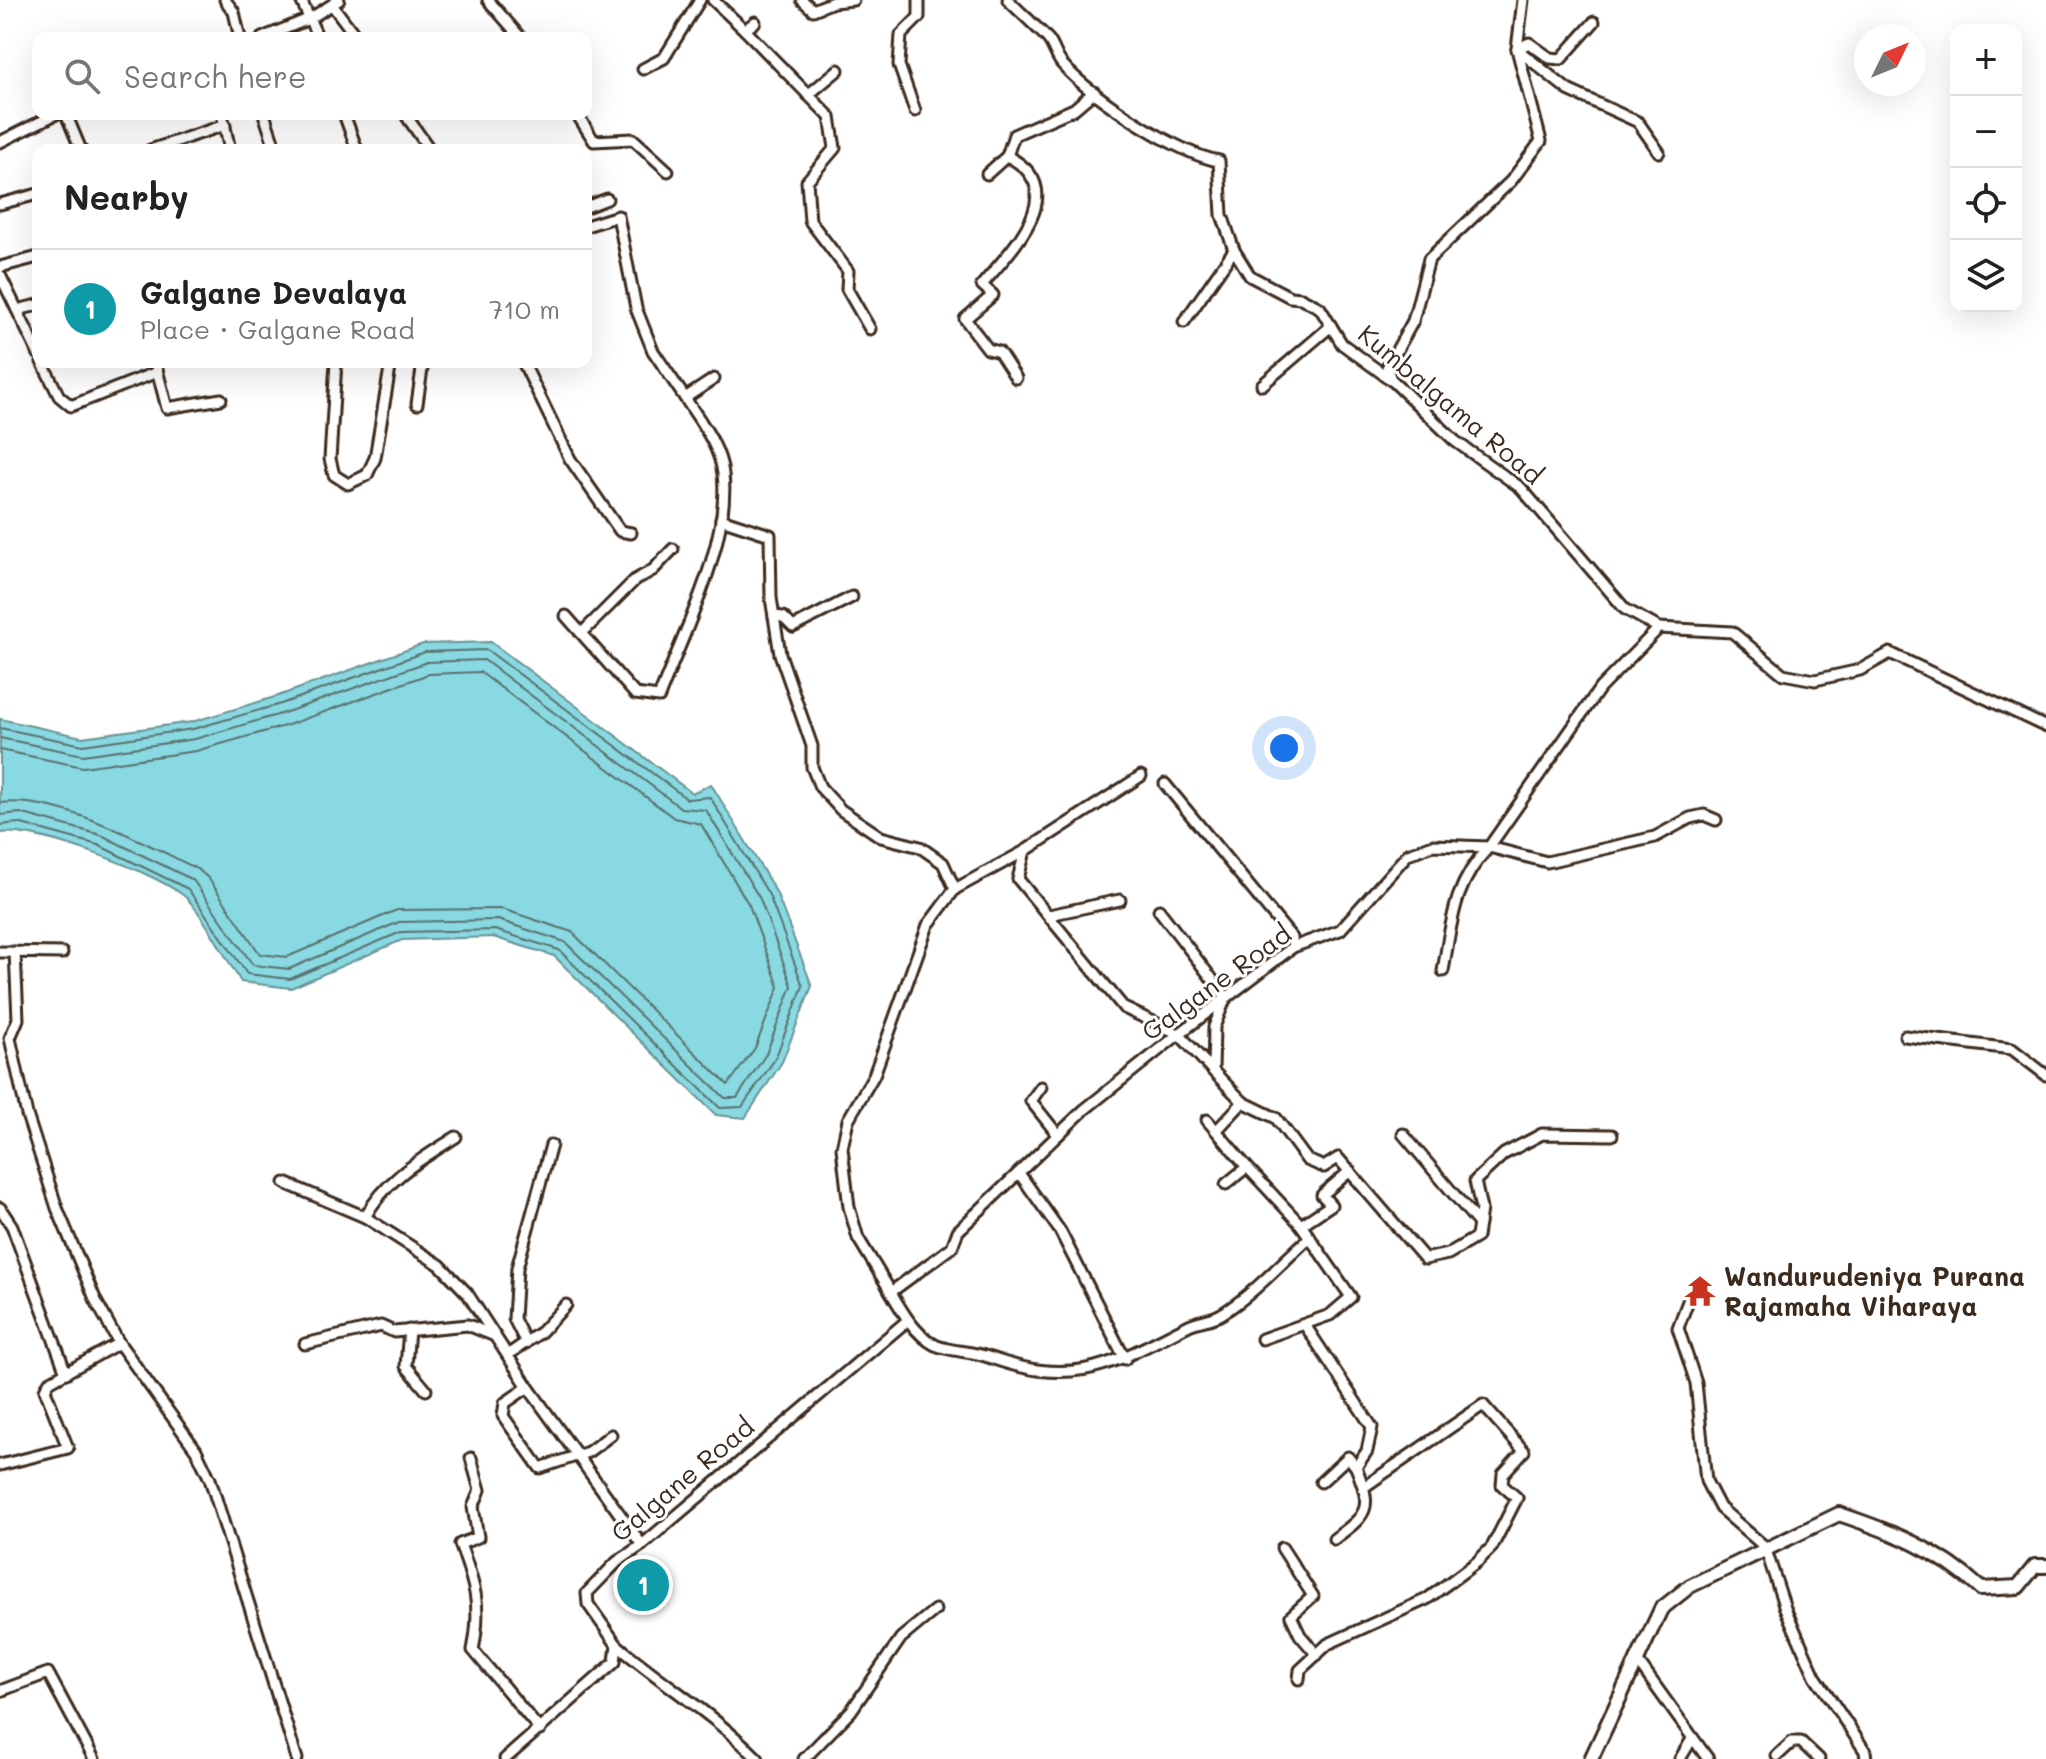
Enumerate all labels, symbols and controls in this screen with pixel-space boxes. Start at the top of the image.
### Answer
north arrow [1854,24,1926,96]
map controls [1950,24,2022,312]
button: + [1950,24,2022,96]
search box [32,32,592,120]
icon: search [60,54,104,98]
text: Search here [124,56,307,96]
button: − [1950,96,2022,168]
button: locate [1950,168,2022,240]
text: Nearby [64,174,189,219]
button: layers [1950,240,2022,312]
text: Galgane Devalaya [140,272,407,312]
text: 1 [84,292,96,326]
text: 710 m [489,292,560,326]
text: Place · Galgane Road [140,312,415,346]
street label: Kumbalgama Road [1351,317,1551,491]
your location [1264,728,1304,768]
street label: Galgane Road [1134,916,1298,1048]
place label: Wandurudeniya Purana Rajamaha Viharaya [1724,1259,2025,1323]
temple icon: Wandurudeniya Purana Rajamaha Viharaya [1683,1274,1717,1308]
street label: Galgane Road [603,1409,761,1549]
pin: 1 [617,1555,669,1615]

